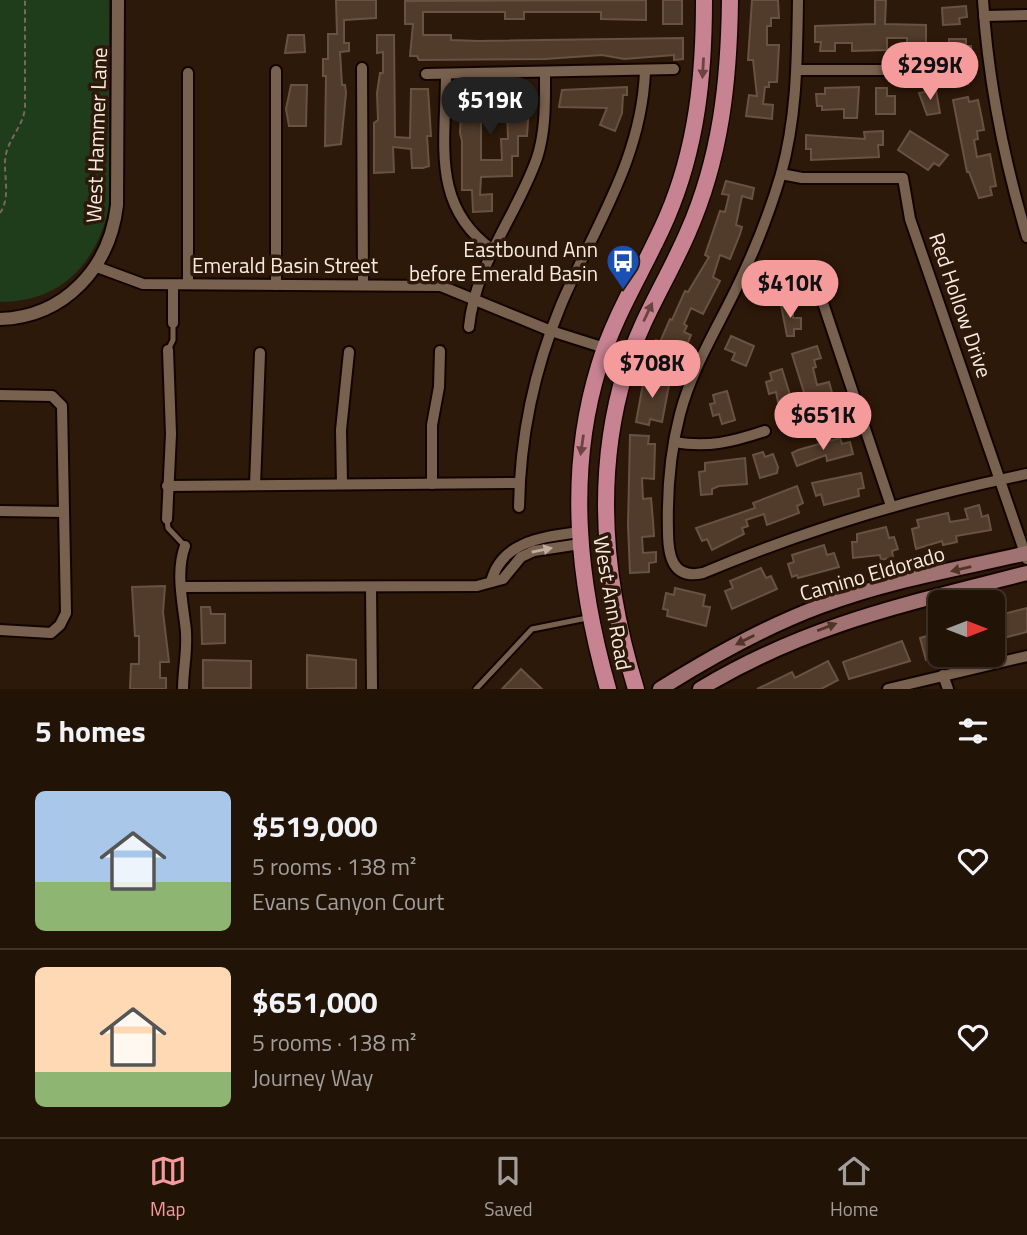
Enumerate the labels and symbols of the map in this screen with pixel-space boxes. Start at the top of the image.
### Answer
pin: $299K [881,42,979,102]
street label: West Hammer Lane [77,47,115,223]
one-way arrow [697,57,708,79]
pin: $519K [441,78,539,137]
street label: Red Hollow Drive [921,228,1001,382]
place label: Eastbound Ann before Emerald Basin [409,233,598,289]
bus stop icon: Eastbound Ann before Emerald Basin [604,242,642,291]
street label: Emerald Basin Street [192,249,379,281]
pin: $410K [741,260,839,320]
one-way arrow [642,302,654,322]
pin: $708K [603,340,701,400]
pin: $651K [774,392,872,452]
one-way arrow [577,434,588,456]
street label: West Ann Road [585,533,641,673]
street label: Camino Eldorado [796,537,948,609]
one-way arrow [532,544,554,555]
one-way arrow [950,564,972,575]
north arrow [928,590,1004,667]
one-way arrow [817,621,838,632]
one-way arrow [735,634,755,646]

